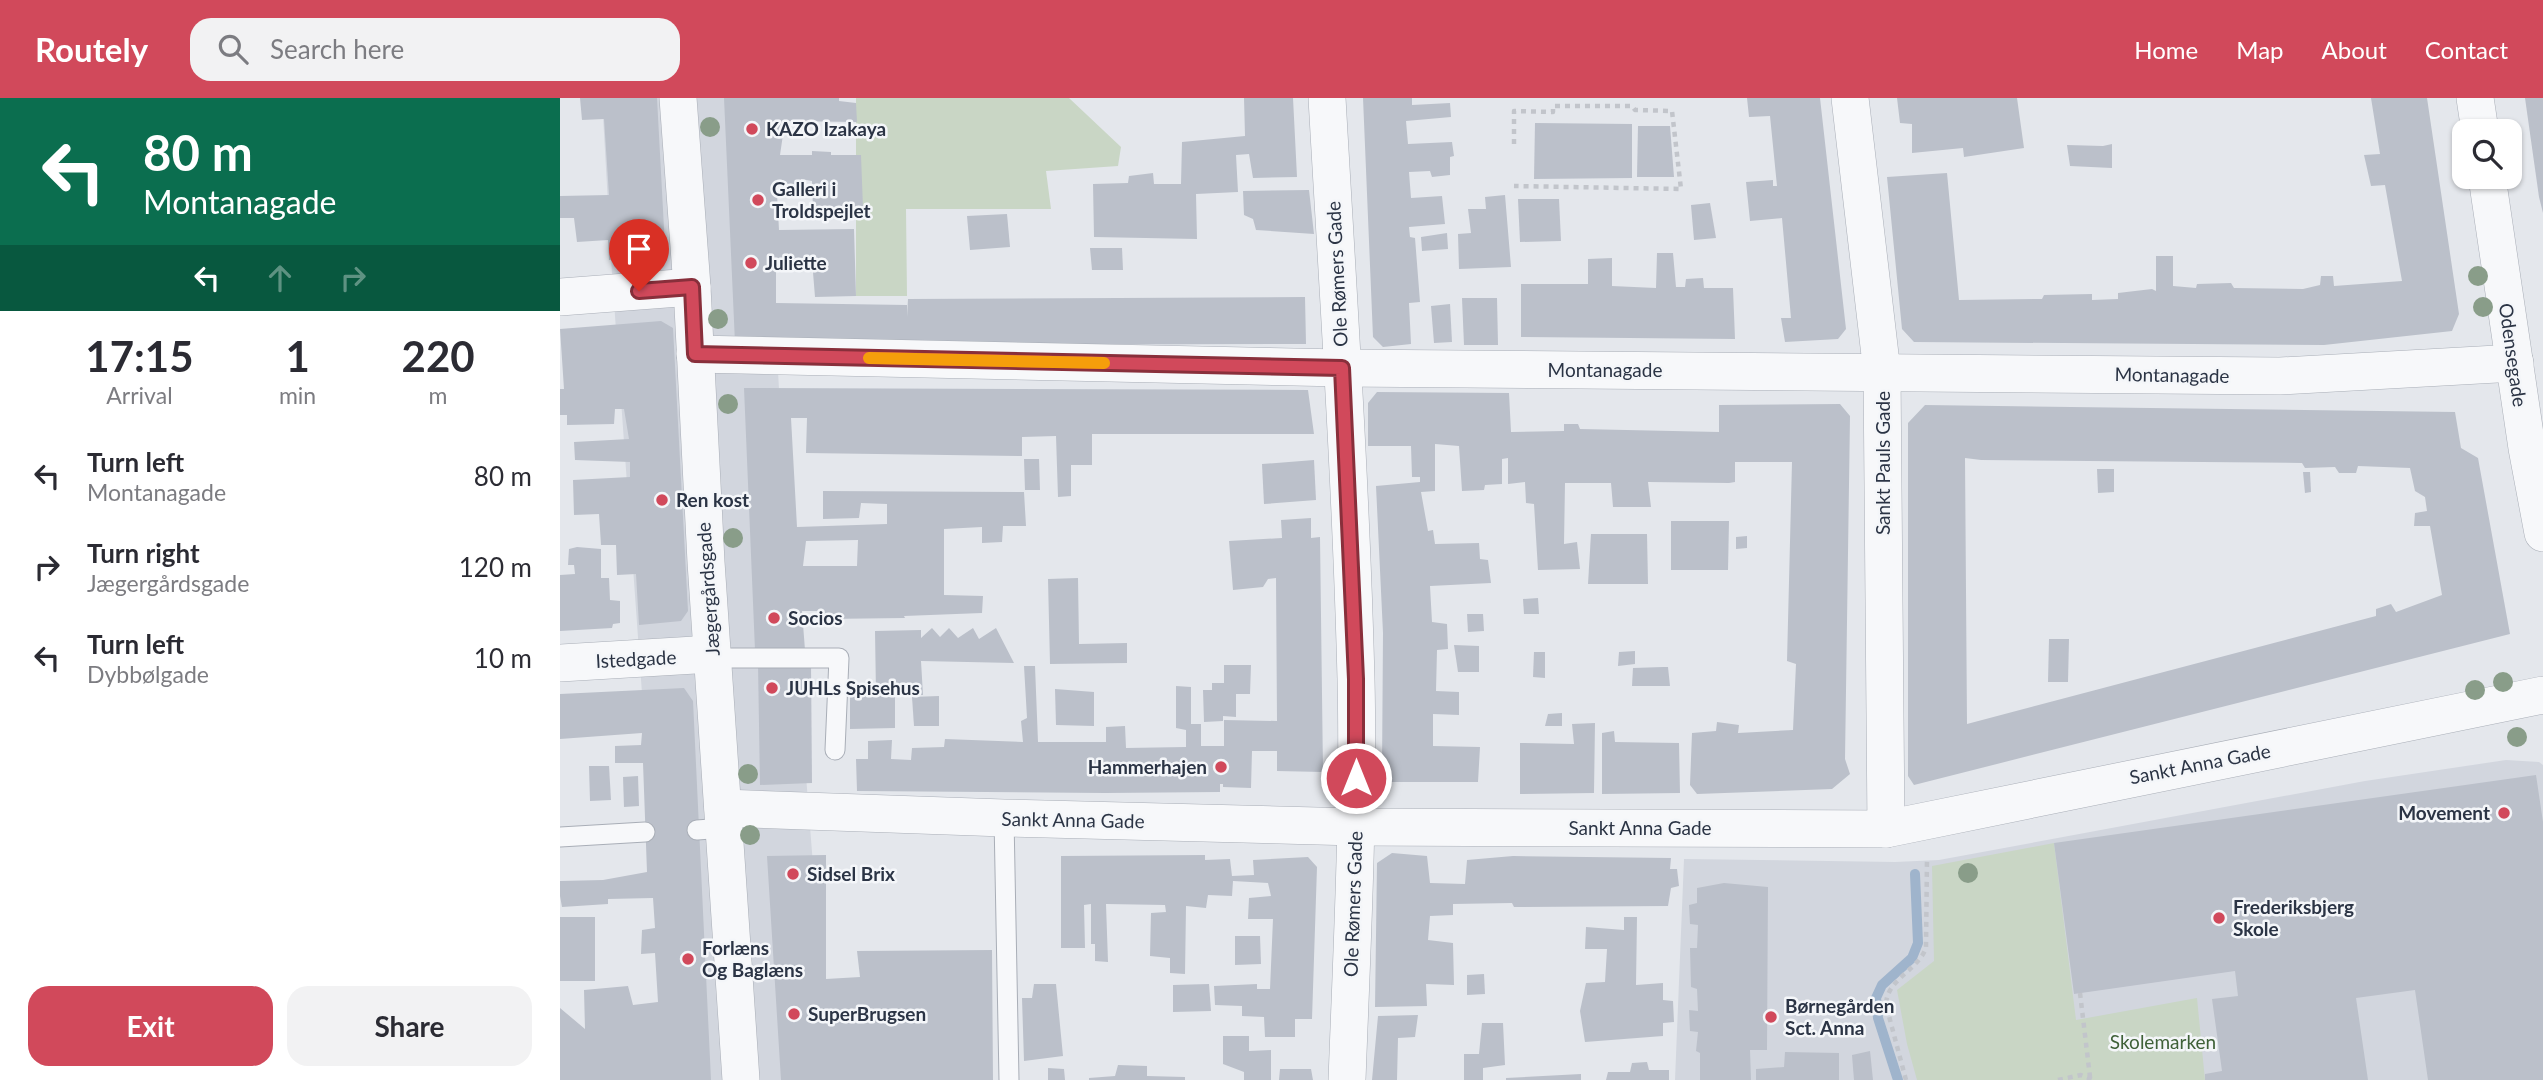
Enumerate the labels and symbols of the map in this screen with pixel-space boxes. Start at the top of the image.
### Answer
place label: KAZO Izakaya [766,117,886,140]
marker: KAZO Izakaya [744,121,760,137]
place label: Galleri i Troldspejlet [772,177,871,222]
marker: Galleri i Troldspejlet [750,192,766,208]
street label: Ole Rømers Gade [1321,200,1352,348]
pin [609,219,669,291]
place label: Juliette [765,251,827,274]
marker: Juliette [743,255,759,271]
street label: Odensegade [2495,302,2532,408]
street label: Montanagade [1548,358,1662,381]
street label: Montanagade [2114,362,2230,387]
street label: Sankt Pauls Gade [1871,391,1894,535]
place label: Ren kost [676,488,749,511]
marker: Ren kost [654,492,670,508]
street label: Jægergårdsgade [691,521,724,657]
place label: Socios [788,606,843,629]
marker: Socios [766,610,782,626]
street label: Istedgade [595,645,677,672]
place label: JUHLs Spisehus [786,676,920,699]
marker: JUHLs Spisehus [764,680,780,696]
street label: Sankt Anna Gade [2127,739,2272,788]
position arrow [1319,741,1393,815]
place label: Hammerhajen [1088,755,1207,778]
marker: Hammerhajen [1213,759,1229,775]
place label: Movement [2398,801,2490,824]
marker: Movement [2496,805,2512,821]
street label: Sankt Anna Gade [1001,807,1145,832]
street label: Sankt Anna Gade [1568,816,1712,839]
street label: Ole Rømers Gade [1338,831,1367,977]
place label: Sidsel Brix [807,862,895,885]
marker: Sidsel Brix [785,866,801,882]
place label: Frederiksbjerg Skole [2233,895,2354,940]
marker: Frederiksbjerg Skole [2211,910,2227,926]
place label: Forlæns Og Baglæns [702,936,803,981]
marker: Forlæns Og Baglæns [680,951,696,967]
place label: Børnegården Sct. Anna [1785,994,1894,1039]
place label: SuperBrugsen [808,1002,926,1025]
marker: SuperBrugsen [786,1006,802,1022]
marker: Børnegården Sct. Anna [1763,1009,1779,1025]
park label: Skolemarken [2110,1030,2216,1053]

